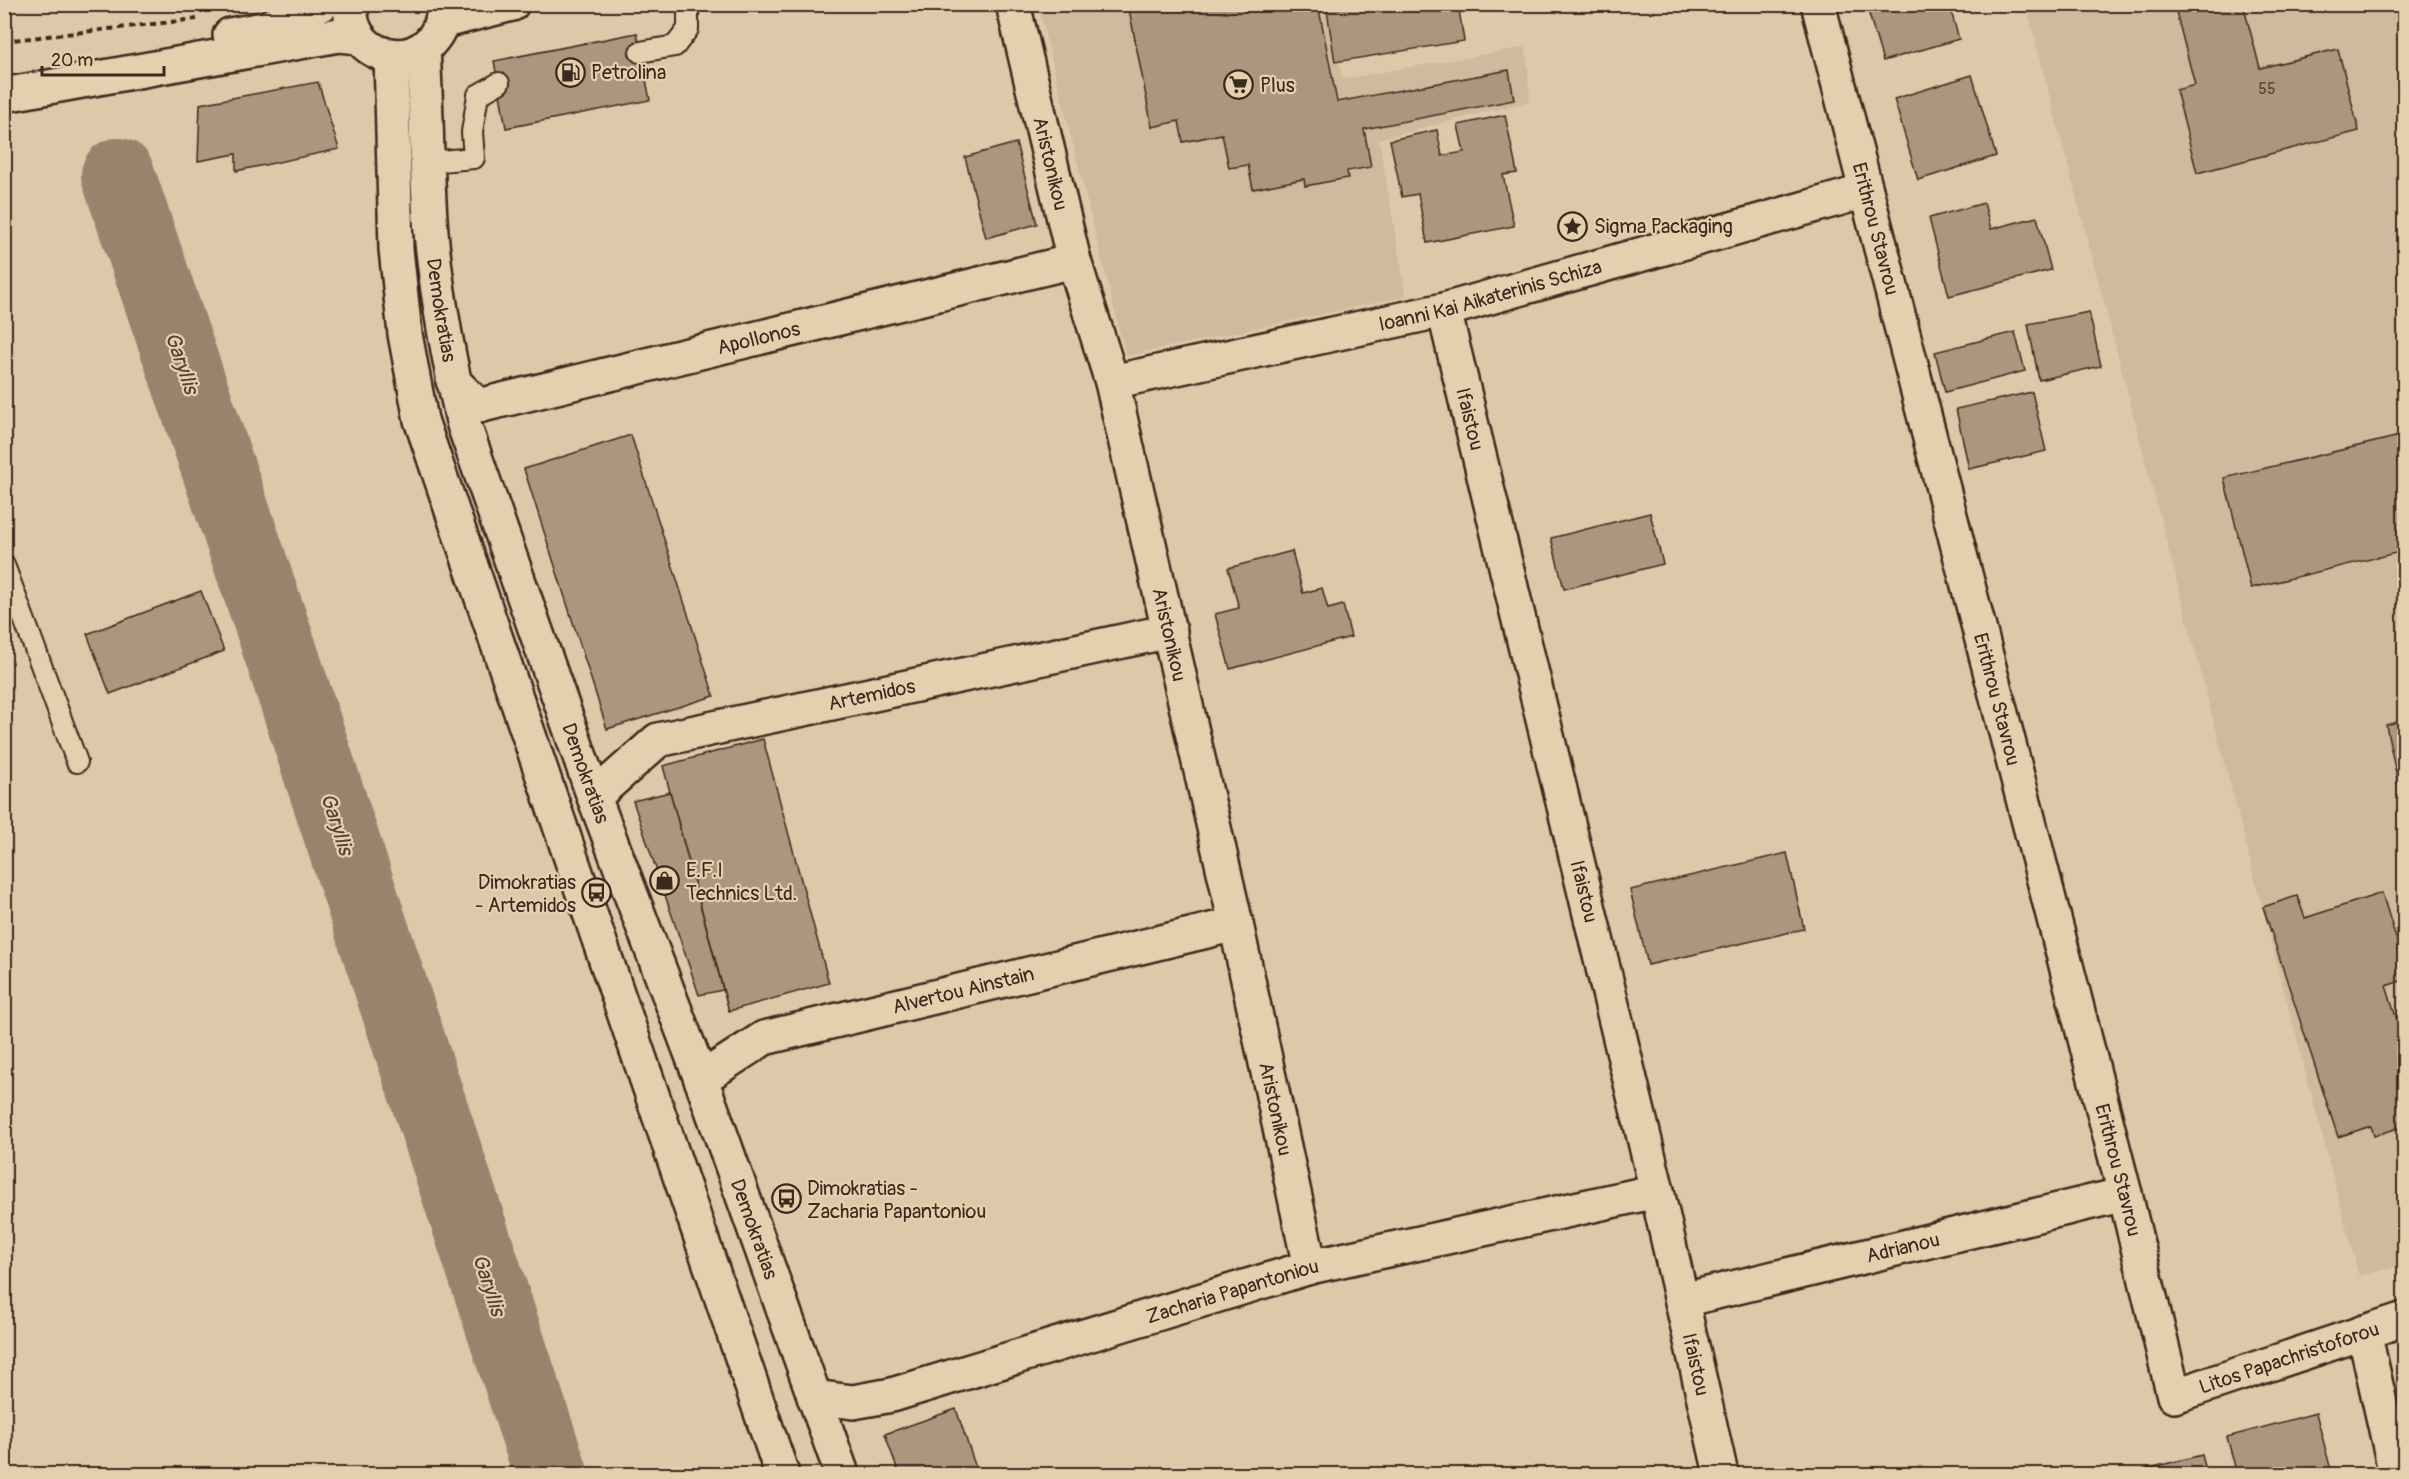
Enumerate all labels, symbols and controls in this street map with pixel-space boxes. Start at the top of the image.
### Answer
scale bar [42,39,164,77]
text: 20 m [51,49,93,72]
fuel station icon: Petrolina [554,56,586,88]
place label: Petrolina [591,60,666,85]
supermarket icon: Plus [1223,69,1255,101]
place label: Plus [1260,73,1295,98]
house number: 55 [2258,79,2276,99]
street label: Aristonikou [1027,114,1074,213]
street label: Erithrou Stavrou [1846,160,1905,298]
place icon: Sigma Packaging [1557,210,1589,242]
place label: Sigma Packaging [1594,214,1733,239]
street label: Ioanni Kai Aikaterinis Schiza [1376,254,1605,337]
street label: Demokratias [421,257,462,364]
street label: Apollonos [714,316,803,360]
water label: Garyllis [158,329,205,400]
street label: Ifaistou [1450,385,1489,453]
street label: Aristonikou [1146,585,1192,684]
street label: Erithrou Stavrou [1968,630,2026,768]
street label: Artemidos [826,674,917,716]
street label: Demokratias [556,720,615,827]
water label: Garyllis [314,790,360,861]
street label: Ifaistou [1564,857,1604,925]
place label: E.F.I Technics Ltd. [686,858,797,906]
shop icon: E.F.I Technics Ltd. [649,865,681,897]
place label: Dimokratias - Artemidos [475,870,576,918]
bus stop icon: Dimokratias - Artemidos [581,877,613,909]
street label: Alvertou Ainstain [890,961,1037,1020]
street label: Aristonikou [1253,1060,1298,1158]
street label: Erithrou Stavrou [2089,1101,2147,1239]
street label: Demokratias [725,1176,783,1283]
place label: Dimokratias - Zacharia Papantoniou [807,1176,986,1224]
bus stop icon: Dimokratias - Zacharia Papantoniou [770,1183,802,1215]
street label: Adrianou [1864,1227,1942,1269]
water label: Garyllis [466,1251,512,1322]
street label: Zacharia Papantoniou [1143,1253,1321,1329]
street label: Litos Papachristoforou [2196,1316,2382,1400]
street label: Ifaistou [1676,1331,1715,1398]

